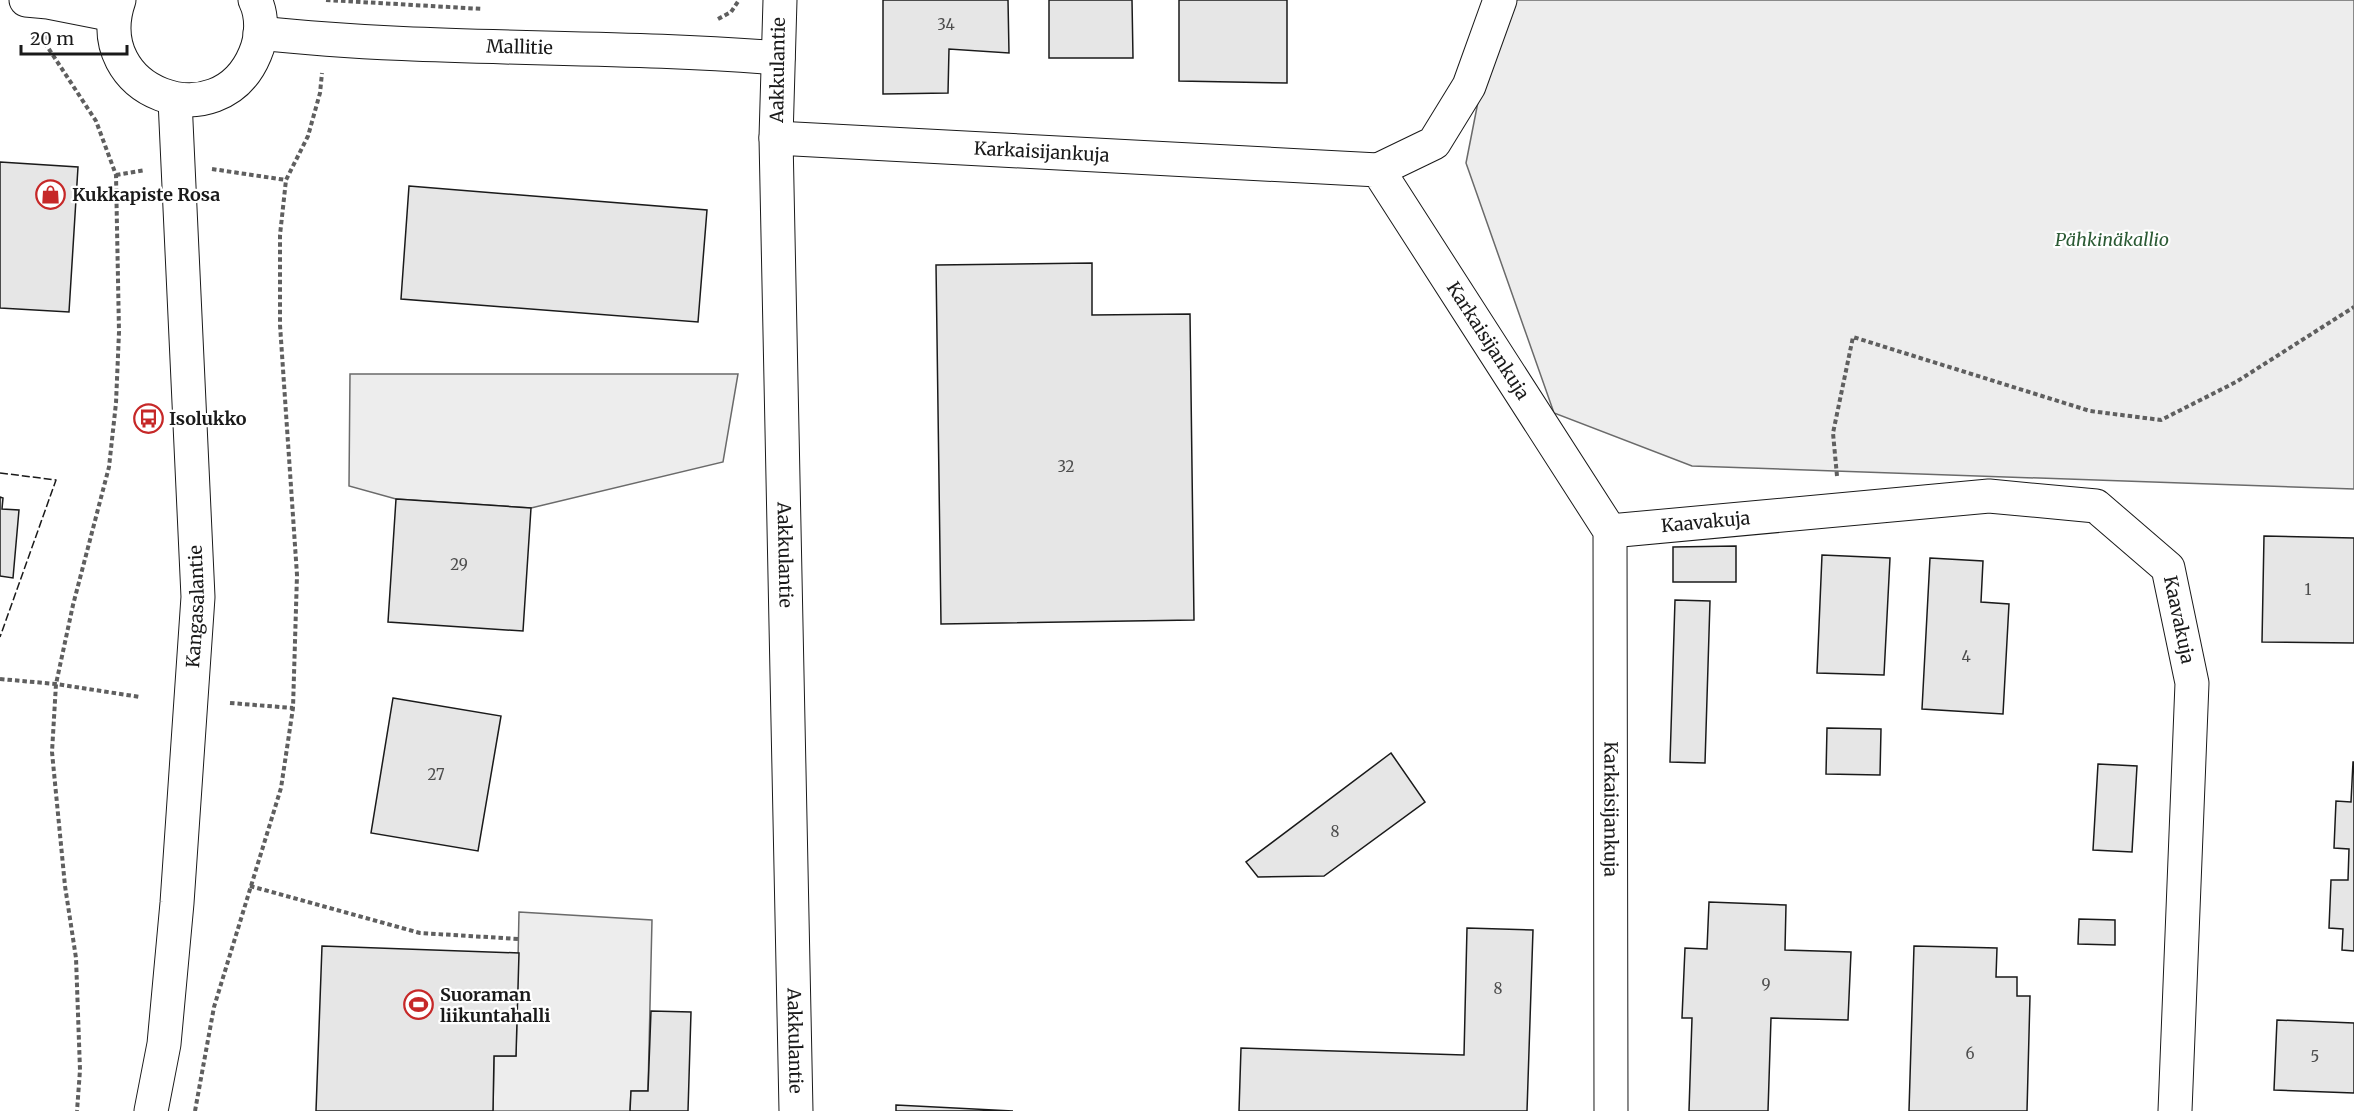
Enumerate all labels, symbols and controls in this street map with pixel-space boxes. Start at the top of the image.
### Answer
house number: 34 [937,15,955,34]
street label: Aakkulantie [765,17,790,124]
scale bar [21,18,128,56]
text: 20 m [30,27,74,50]
street label: Mallitie [486,35,553,59]
street label: Karkaisijankuja [973,137,1110,167]
shop icon: Kukkapiste Rosa [35,179,67,211]
place label: Kukkapiste Rosa [72,183,220,206]
park label: Pähkinäkallio [2055,228,2169,251]
street label: Karkaisijankuja [1442,277,1535,404]
bus stop icon: Isolukko [132,403,164,435]
place label: Isolukko [169,407,247,430]
house number: 32 [1057,457,1075,476]
street label: Aakkulantie [772,501,798,608]
street label: Kaavakuja [1660,506,1751,537]
street label: Kangasalantie [181,545,209,669]
house number: 29 [450,555,468,574]
street label: Kaavakuja [2159,574,2200,666]
house number: 1 [2305,580,2312,599]
house number: 4 [1961,647,1971,666]
street label: Karkaisijankuja [1599,741,1623,877]
house number: 27 [428,765,445,784]
house number: 8 [1331,822,1340,841]
house number: 9 [1761,975,1771,994]
house number: 8 [1494,979,1503,998]
place label: Suoraman liikuntahalli [440,983,550,1027]
street label: Aakkulantie [782,987,808,1094]
sports icon: Suoraman liikuntahalli [403,989,435,1021]
house number: 6 [1965,1044,1975,1063]
house number: 5 [2311,1047,2319,1066]

